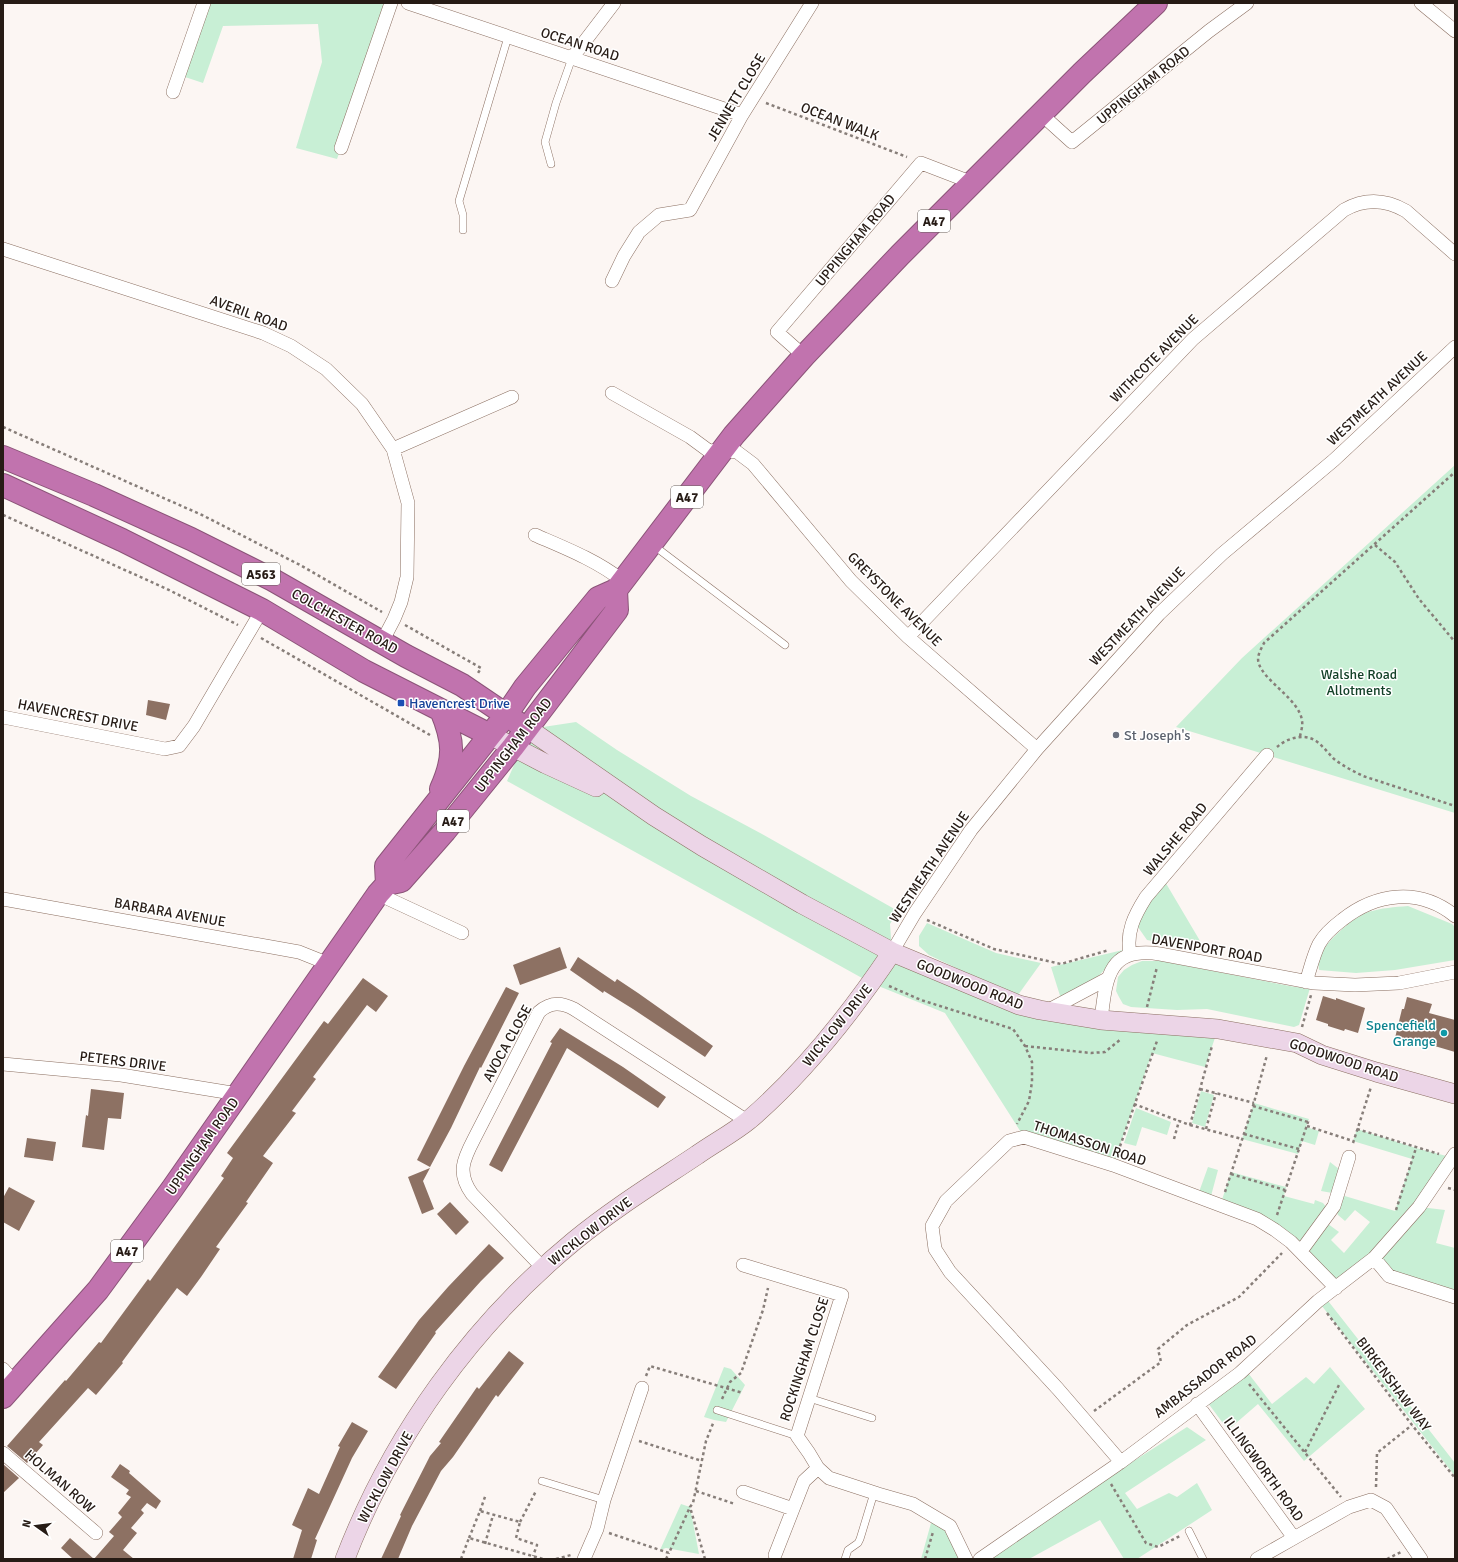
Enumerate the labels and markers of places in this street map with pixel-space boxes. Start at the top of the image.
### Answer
place label: Havencrest Drive [409,695,510,712]
marker: Havencrest Drive [396,698,406,708]
place label: St Joseph's [1124,727,1191,744]
marker: St Joseph's [1111,730,1121,740]
place label: Spencefield Grange [1366,1017,1436,1050]
marker: Spencefield Grange [1439,1028,1449,1038]

